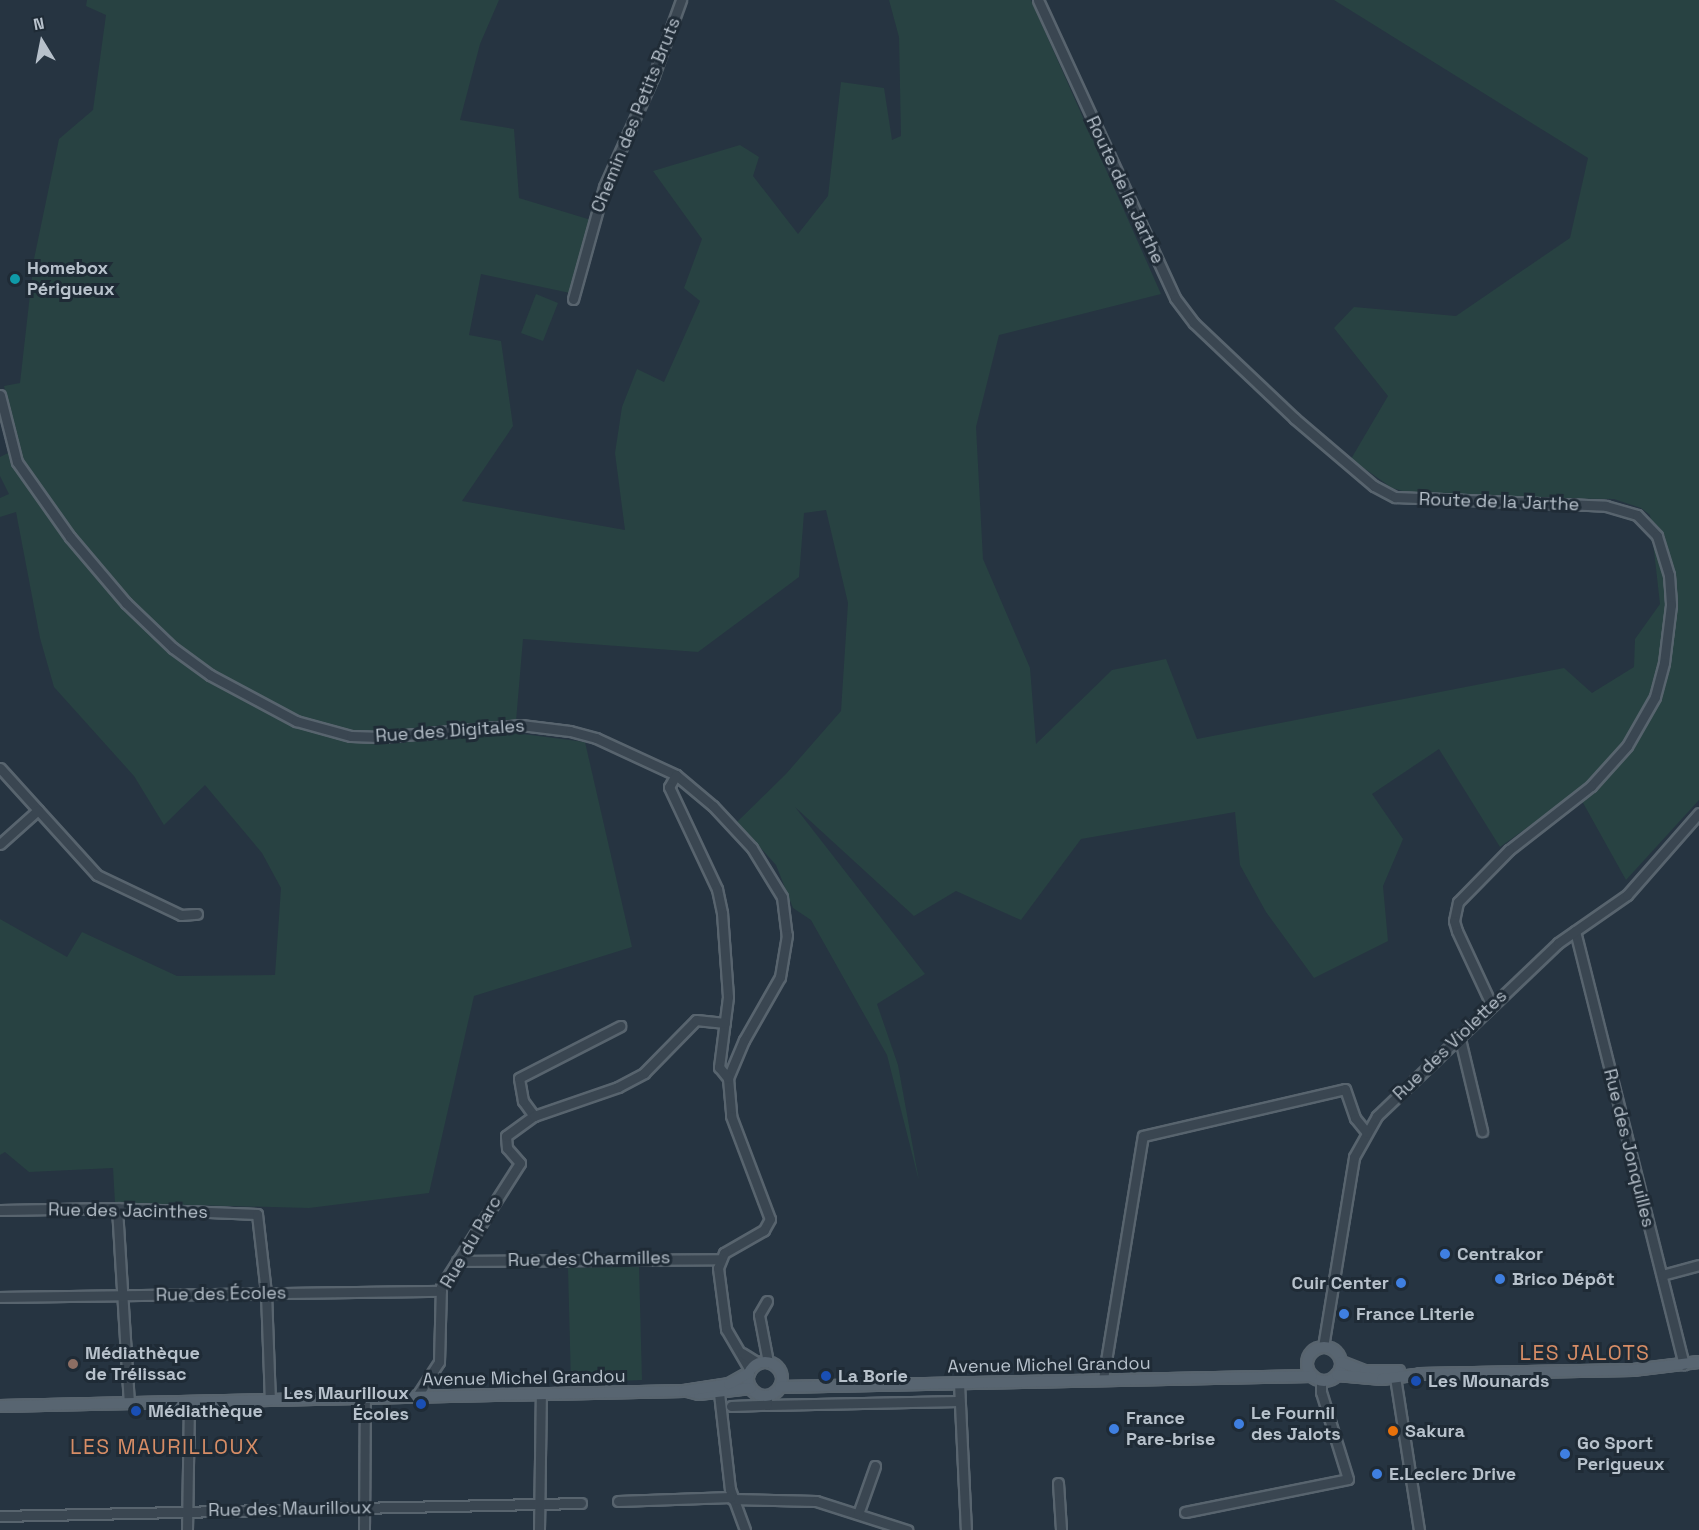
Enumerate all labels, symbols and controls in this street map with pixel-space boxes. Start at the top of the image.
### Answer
north arrow [12,12,72,72]
text: N [32,13,46,35]
street label: Chemin des Petits Bruts [587,14,685,216]
street label: Route de la Jarthe [1081,113,1169,267]
place label: Homebox Périgueux [27,258,115,300]
marker: Homebox Périgueux [8,272,22,286]
street label: Route de la Jarthe [1419,488,1579,516]
street label: Rue des Digitales [375,715,525,747]
street label: Rue des Violettes [1389,985,1511,1105]
street label: Rue des Jonquilles [1599,1067,1659,1229]
street label: Rue du Parc [436,1192,506,1292]
street label: Rue des Jacinthes [48,1199,208,1223]
place label: Centrakor [1457,1243,1543,1265]
street label: Rue des Charmilles [508,1247,670,1271]
marker: Centrakor [1438,1247,1452,1261]
place label: Brico Dépôt [1512,1268,1615,1290]
place label: Cuir Center [1292,1272,1389,1294]
marker: Brico Dépôt [1493,1272,1507,1286]
marker: Cuir Center [1394,1276,1408,1290]
street label: Rue des Écoles [156,1282,286,1306]
place label: France Literie [1356,1303,1475,1325]
marker: France Literie [1337,1307,1351,1321]
district label: LES JALOTS [1520,1340,1650,1366]
place label: Médiathèque de Trélissac [85,1343,200,1386]
street label: Avenue Michel Grandou [947,1352,1151,1378]
marker: Médiathèque de Trélissac [66,1357,80,1371]
street label: Avenue Michel Grandou [422,1365,626,1391]
place label: La Borie [838,1365,908,1387]
marker: La Borie [819,1369,833,1383]
place label: Les Mounards [1428,1370,1549,1392]
marker: Les Mounards [1409,1374,1423,1388]
place label: Les Maurilloux Écoles [283,1383,409,1426]
marker: Les Maurilloux Écoles [414,1397,428,1411]
place label: Médiathèque [148,1400,263,1422]
place label: Le Fournil des Jalots [1251,1403,1341,1446]
marker: Médiathèque [129,1404,143,1418]
place label: France Pare-brise [1126,1408,1215,1450]
marker: Le Fournil des Jalots [1232,1417,1246,1431]
place label: Sakura [1405,1420,1465,1442]
marker: France Pare-brise [1107,1422,1121,1436]
marker: Sakura [1386,1424,1400,1438]
place label: Go Sport Perigueux [1577,1433,1665,1476]
district label: LES MAURILLOUX [70,1434,260,1460]
marker: Go Sport Perigueux [1558,1447,1572,1461]
place label: E.Leclerc Drive [1389,1463,1516,1485]
marker: E.Leclerc Drive [1370,1467,1384,1481]
street label: Rue des Maurilloux [208,1497,372,1521]

